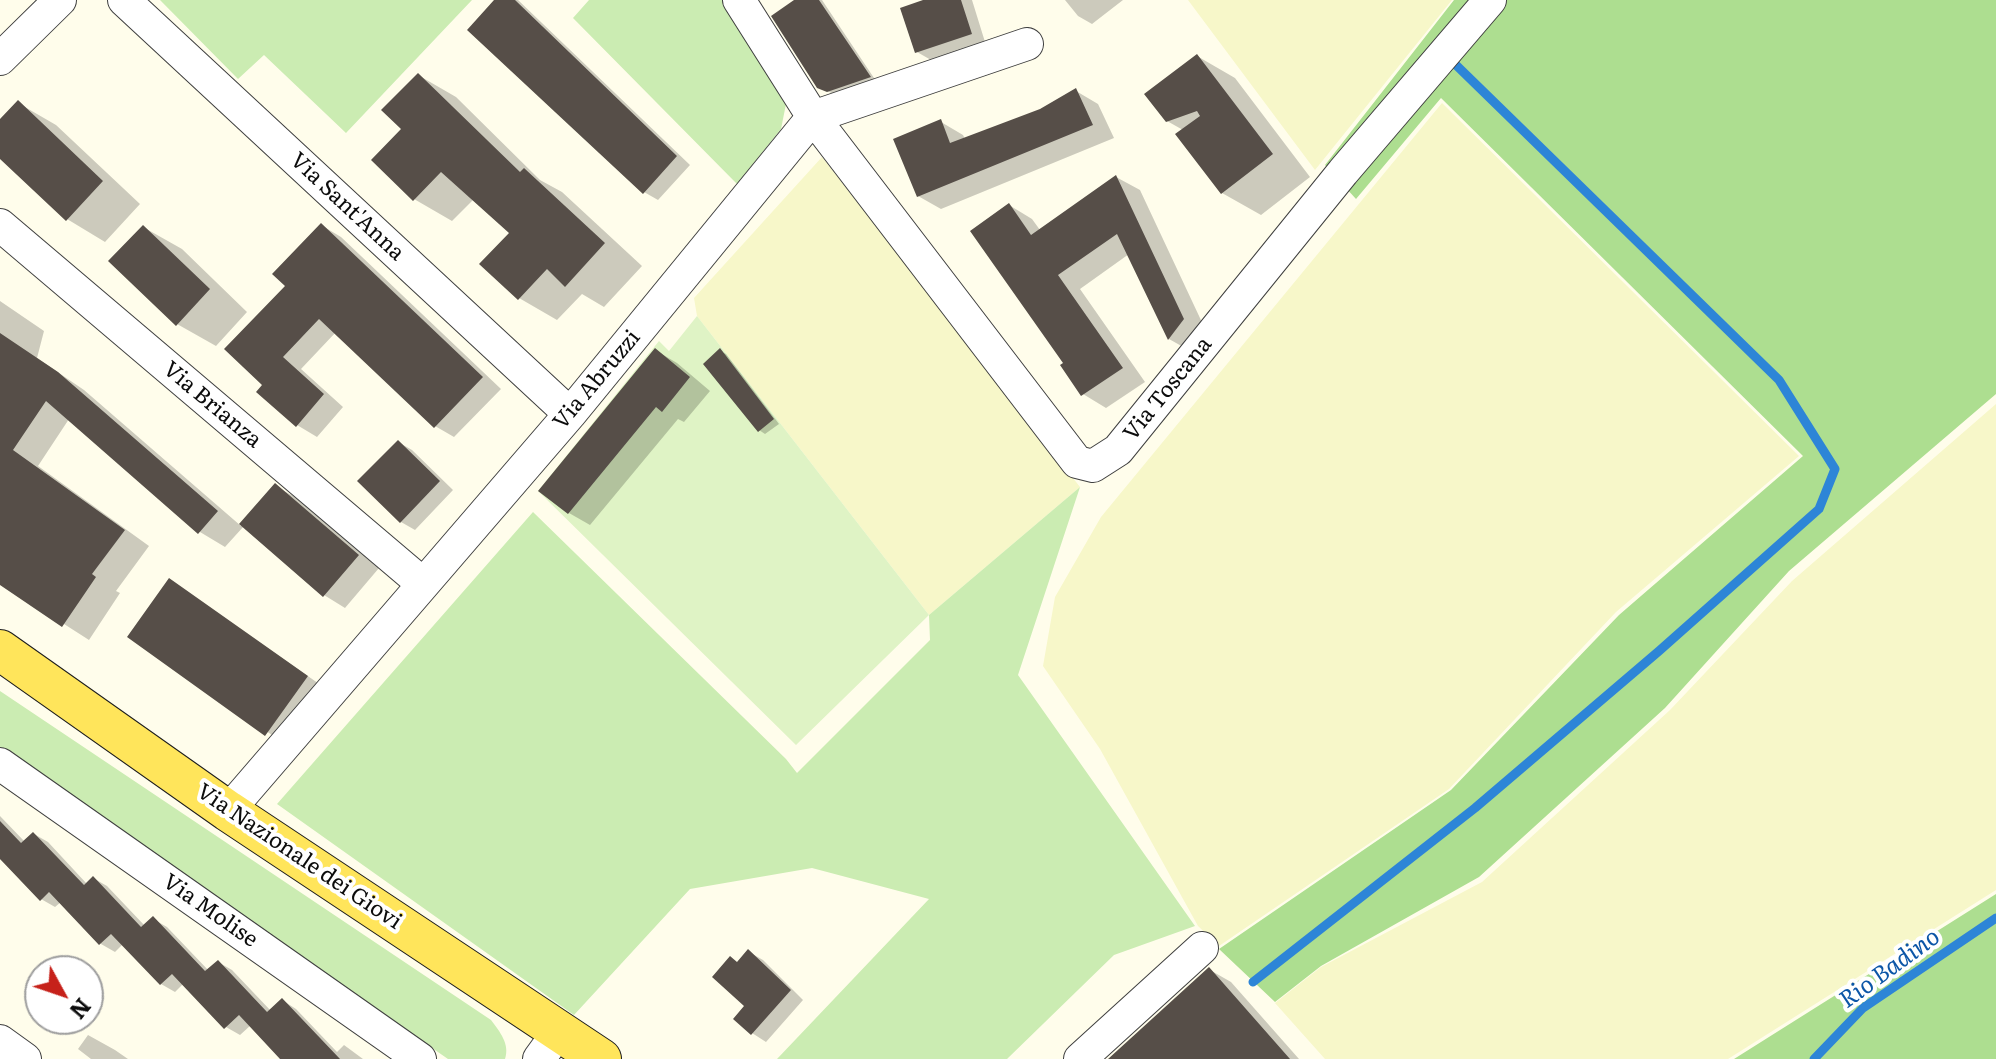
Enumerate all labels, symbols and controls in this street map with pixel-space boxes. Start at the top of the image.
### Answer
street label: Via Sant'Anna [284,147,410,267]
street label: Via Abruzzi [548,325,646,435]
street label: Via Toscana [1118,332,1218,446]
street label: Via Brianza [157,356,267,454]
street label: Via Nazionale dei Giovi [191,778,407,936]
street label: Via Molise [157,869,263,953]
water label: Rio Badino [1834,923,1946,1015]
north arrow [24,955,104,1035]
text: N [63,992,100,1027]

